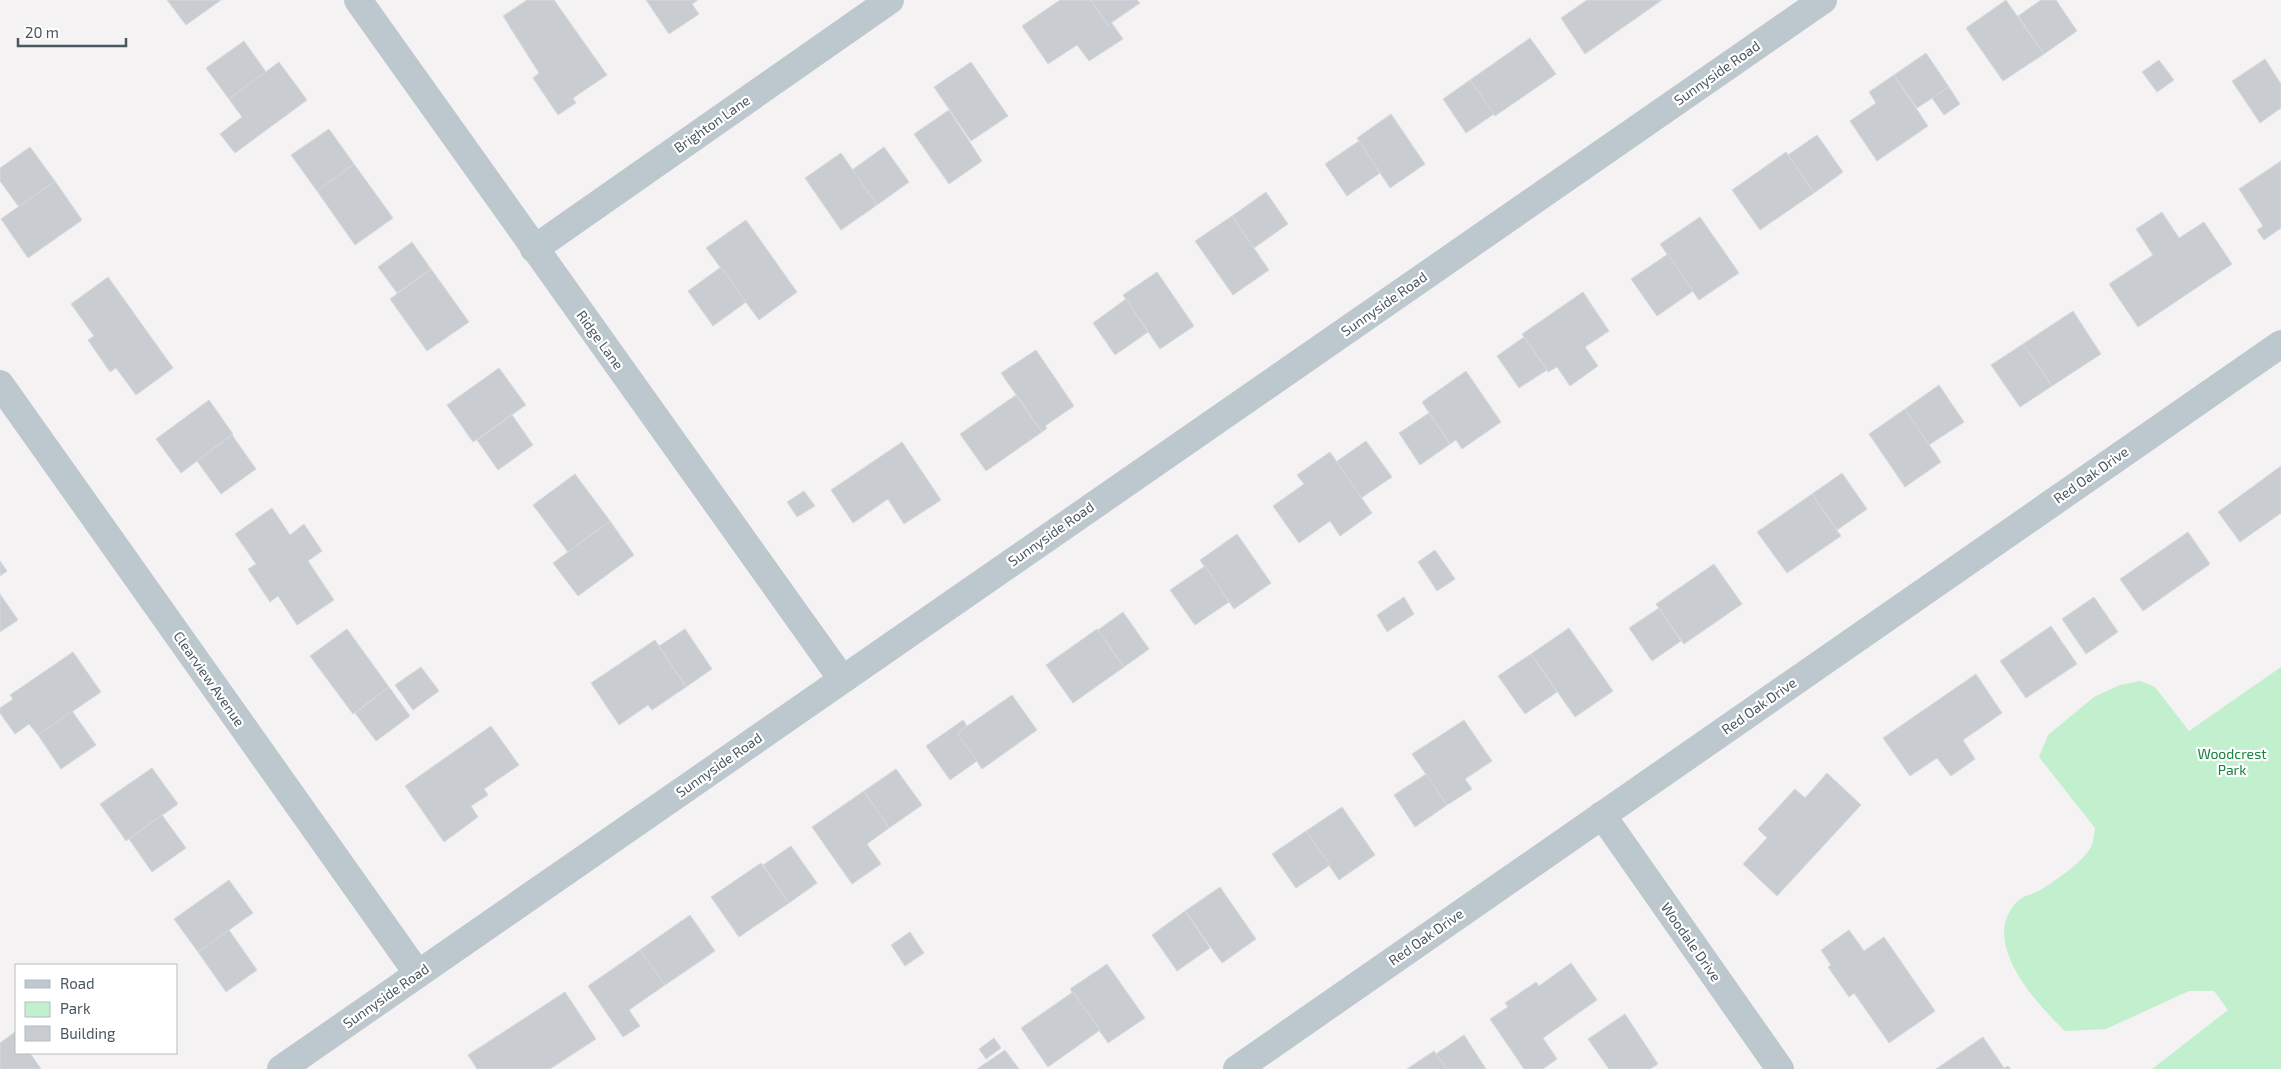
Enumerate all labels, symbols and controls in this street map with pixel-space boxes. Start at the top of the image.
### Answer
scale bar [18,15,125,47]
text: 20 m [25,23,59,41]
street label: Sunnyside Road [1670,37,1763,109]
street label: Brighton Lane [670,91,753,156]
street label: Sunnyside Road [1337,268,1430,340]
street label: Ridge Lane [573,307,628,373]
street label: Red Oak Drive [2050,442,2131,507]
street label: Sunnyside Road [1004,498,1097,570]
street label: Clearview Avenue [170,628,249,730]
street label: Red Oak Drive [1718,673,1799,738]
street label: Sunnyside Road [672,729,765,801]
park label: Woodcrest Park [2197,745,2267,778]
street label: Woodale Drive [1658,899,1725,985]
street label: Red Oak Drive [1385,904,1466,969]
street label: Sunnyside Road [339,960,432,1032]
legend [15,964,178,1054]
text: Road [60,974,95,992]
text: Park [60,999,91,1017]
text: Building [60,1024,116,1042]

